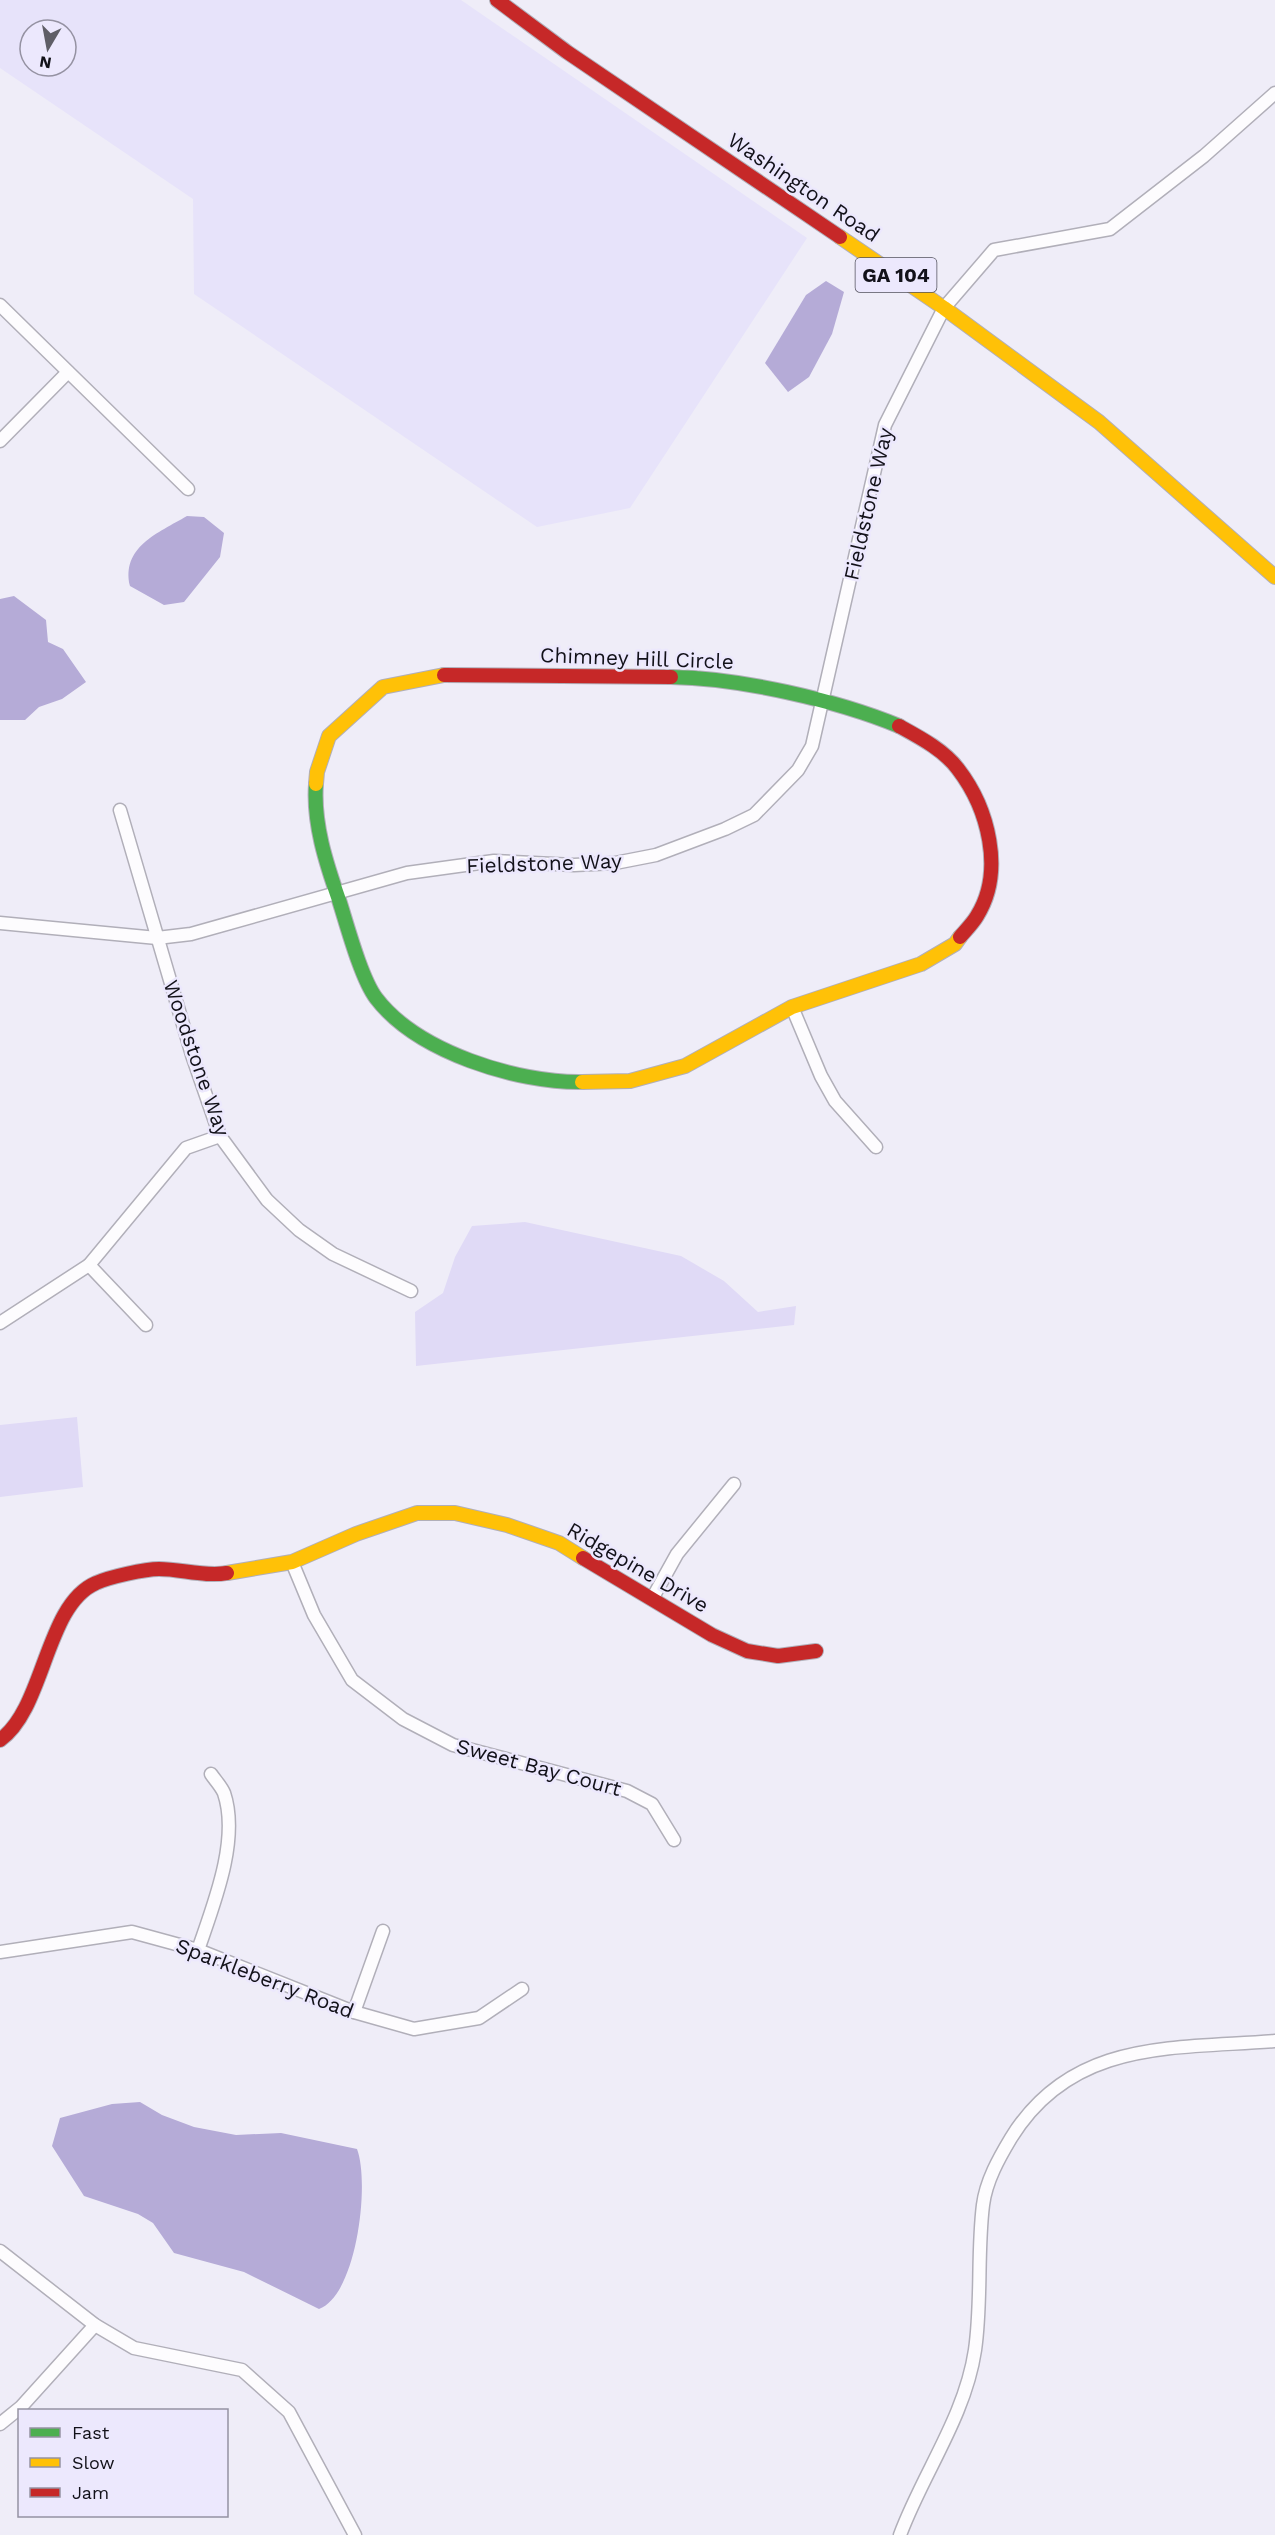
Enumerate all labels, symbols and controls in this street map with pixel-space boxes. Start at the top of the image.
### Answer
north arrow [18,18,78,78]
text: N [38,52,53,73]
street label: Washington Road [723,127,885,247]
road number: GA 104 [856,258,936,292]
street label: Fieldstone Way [838,425,898,583]
street label: Chimney Hill Circle [540,642,734,674]
street label: Fieldstone Way [466,848,622,878]
street label: Woodstone Way [159,977,235,1140]
street label: Ridgepine Drive [563,1516,713,1618]
street label: Sweet Bay Court [454,1733,624,1801]
street label: Sparkleberry Road [172,1933,358,2023]
legend [18,2409,228,2517]
text: Fast [72,2422,110,2443]
text: Slow [72,2452,115,2473]
text: Jam [72,2482,109,2503]

